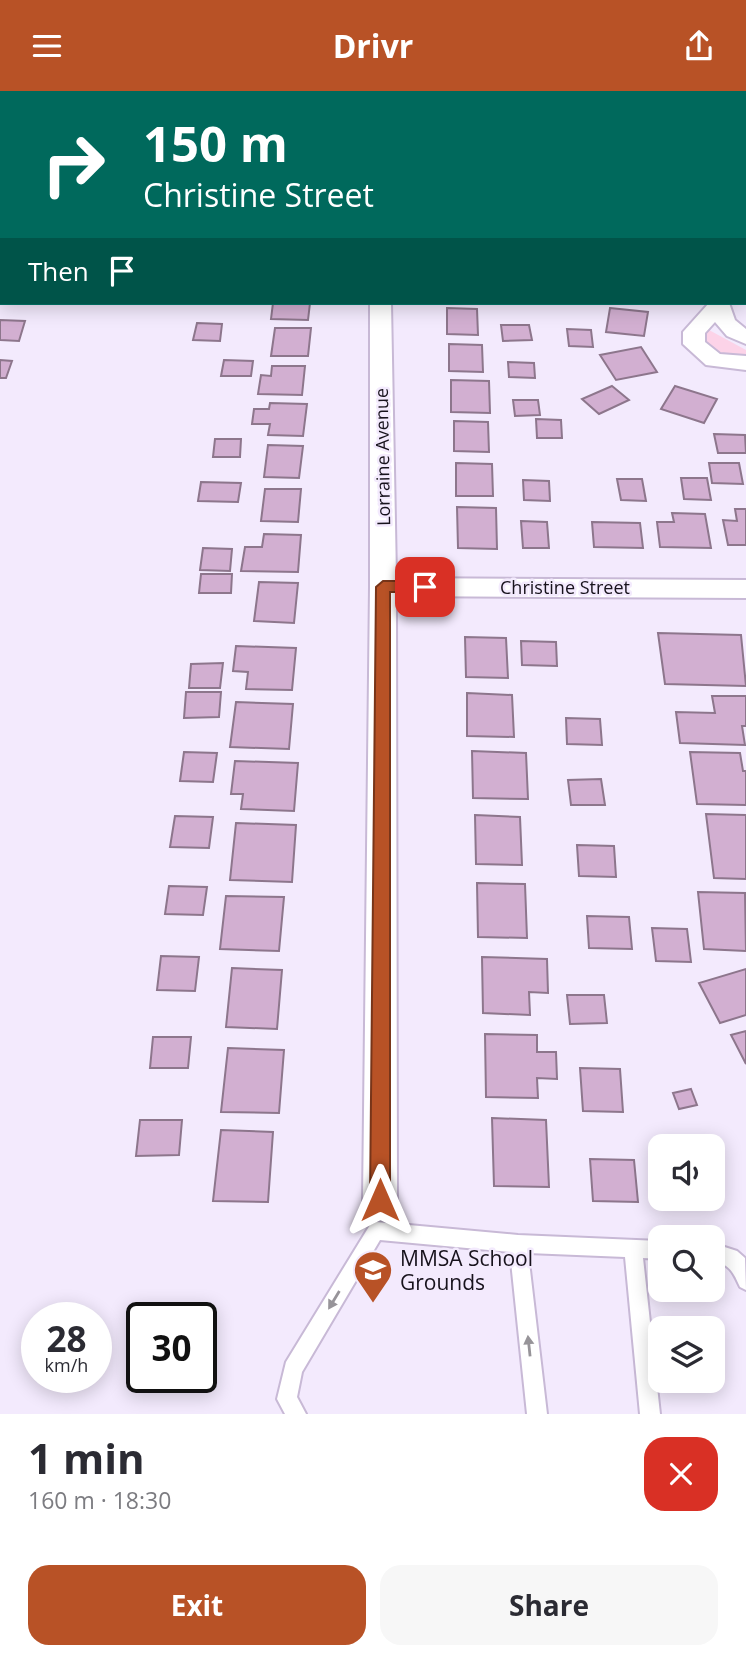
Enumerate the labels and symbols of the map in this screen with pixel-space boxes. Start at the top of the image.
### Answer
street label: Lorraine Avenue [369,388,395,526]
pin [395,557,455,617]
street label: Christine Street [500,575,630,599]
position arrow [343,1163,417,1237]
place label: MMSA School Grounds [400,1244,533,1296]
school or university icon: MMSA School Grounds [352,1249,394,1304]
one-way arrow [328,1290,341,1309]
speed limit sign: 30 [126,1302,217,1393]
one-way arrow [523,1335,534,1357]

